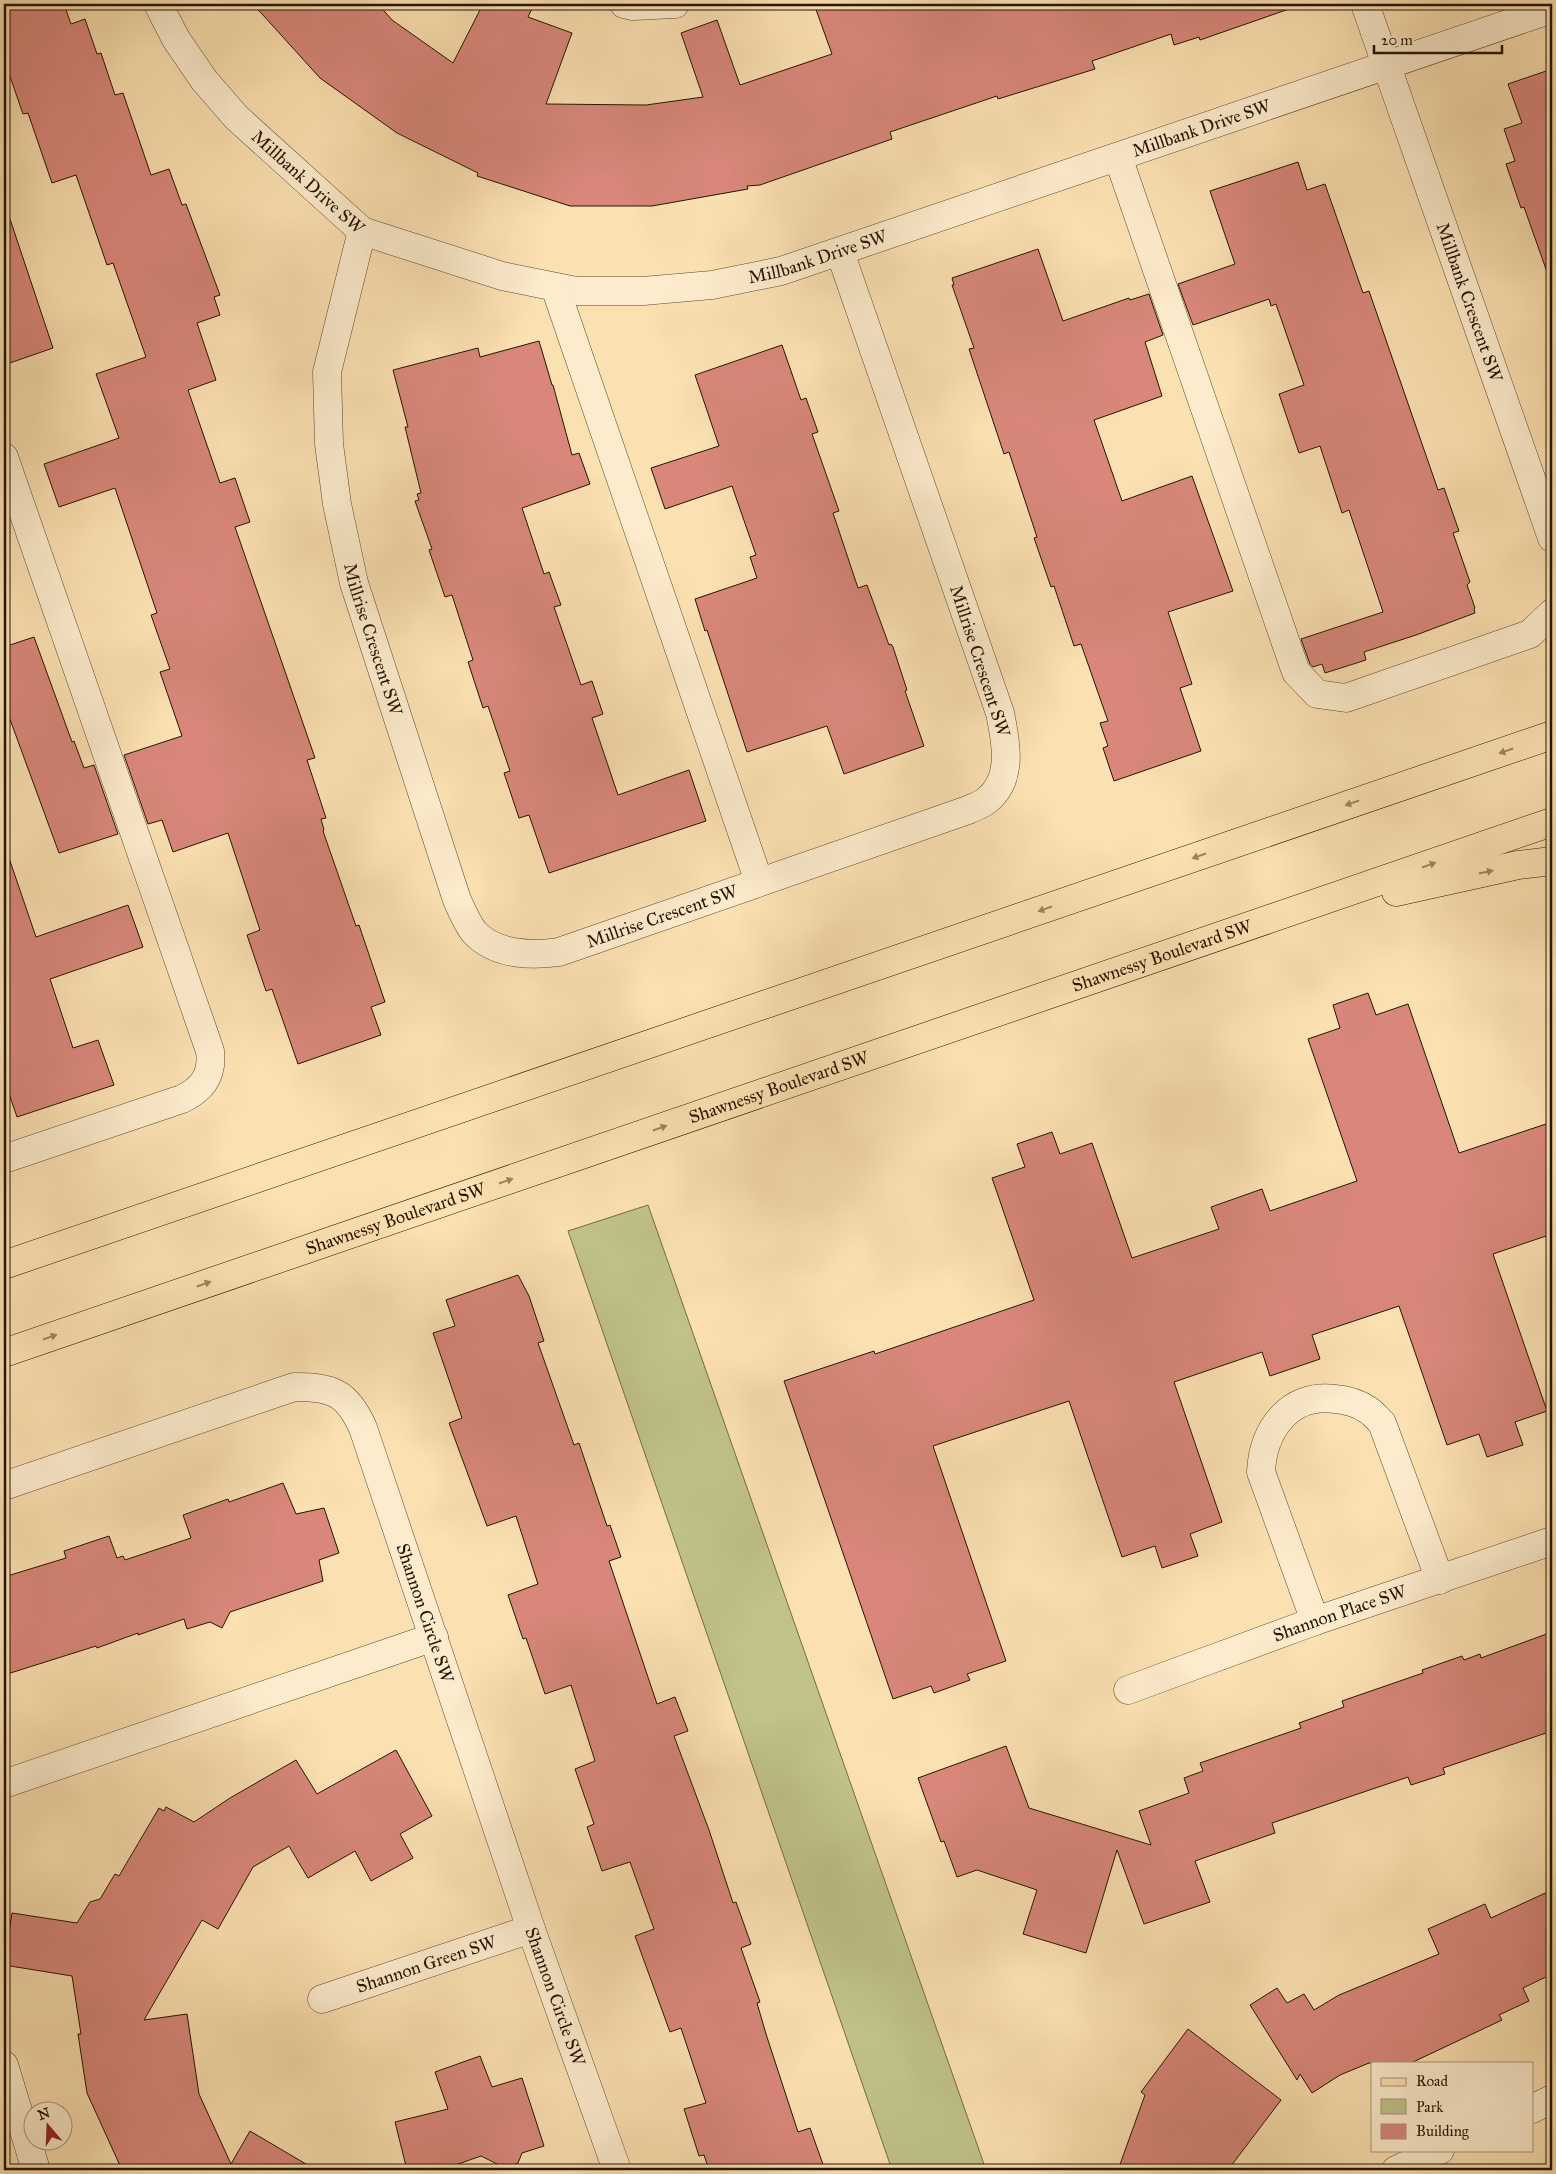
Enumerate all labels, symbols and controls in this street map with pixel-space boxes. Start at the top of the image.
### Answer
scale bar [1374,22,1501,54]
text: 20 m [1381,31,1413,49]
street label: Millbank Drive SW [1129,94,1274,162]
street label: Millbank Drive SW [247,125,370,239]
street label: Millbank Crescent SW [1431,220,1508,386]
street label: Millbank Drive SW [746,225,891,288]
street label: Millrise Crescent SW [339,561,408,719]
street label: Millrise Crescent SW [945,582,1015,741]
one-way arrow [1498,747,1513,755]
one-way arrow [1345,800,1360,808]
one-way arrow [1191,853,1206,860]
one-way arrow [1422,860,1437,868]
one-way arrow [1478,868,1493,876]
street label: Millrise Crescent SW [584,880,741,953]
one-way arrow [1037,905,1052,913]
street label: Shawnessy Boulevard SW [1069,915,1255,997]
street label: Shawnessy Boulevard SW [686,1046,872,1128]
one-way arrow [653,1124,668,1132]
one-way arrow [499,1176,514,1184]
street label: Shawnessy Boulevard SW [303,1177,489,1260]
one-way arrow [196,1280,211,1287]
one-way arrow [43,1333,58,1341]
street label: Shannon Circle SW [391,1541,459,1686]
street label: Shannon Place SW [1270,1580,1410,1647]
street label: Shannon Circle SW [520,1924,590,2070]
street label: Shannon Green SW [353,1930,500,1998]
legend [1371,2062,1534,2152]
text: Road [1416,2072,1448,2090]
text: Park [1416,2098,1443,2116]
north arrow [22,2102,72,2152]
text: N [36,2104,52,2124]
text: Building [1416,2122,1470,2140]

